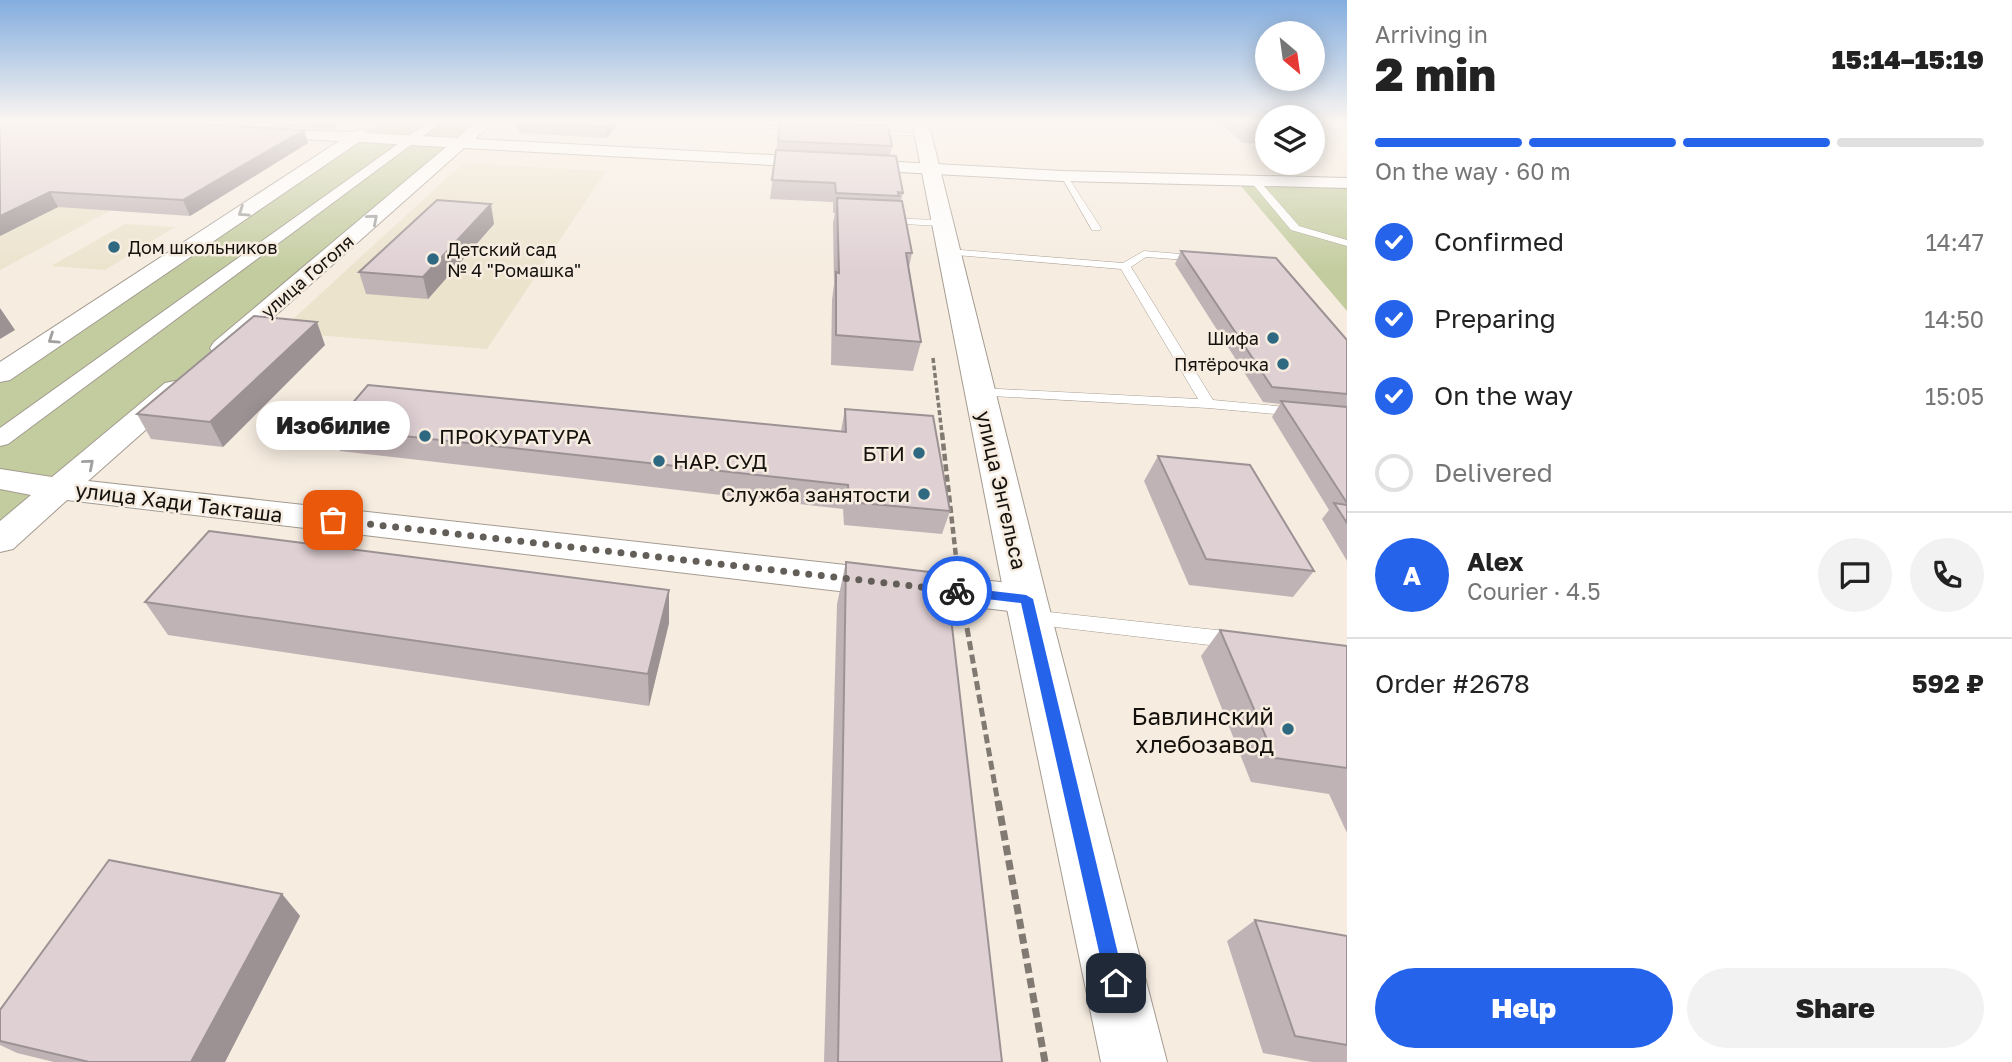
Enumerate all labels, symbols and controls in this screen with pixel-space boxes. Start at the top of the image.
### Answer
text: Arriving in [1375,20,1488,48]
north arrow [1255,21,1325,91]
map controls [1255,21,1325,175]
text: 15:14–15:19 [1832,44,1984,75]
text: 2 min [1375,46,1496,101]
button: layers [1255,105,1325,175]
text: On the way · 60 m [1375,157,1571,185]
one-way arrow [238,204,251,217]
one-way arrow [364,215,377,227]
icon: check [1375,223,1413,261]
text: Confirmed [1434,226,1564,257]
text: 14:47 [1926,228,1984,256]
street label: улица Гоголя [256,230,358,322]
place label: Дом школьников [128,236,277,258]
place label: Детский сад № 4 "Ромашка" [447,238,581,281]
marker: Дом школьников [106,239,122,255]
marker: Детский сад № 4 "Ромашка" [425,251,441,267]
icon: check [1375,300,1413,338]
text: Preparing [1434,303,1556,334]
text: 14:50 [1924,305,1984,333]
place label: Шифа [1207,327,1259,349]
marker: Шифа [1265,330,1281,346]
one-way arrow [48,331,61,344]
place label: Пятёрочка [1174,353,1269,375]
marker: Пятёрочка [1275,356,1291,372]
icon: check [1375,377,1413,415]
text: On the way [1434,380,1573,411]
text: 15:05 [1925,382,1984,410]
callout: Изобилие [256,401,410,450]
street label: улица Энгельса [971,408,1033,572]
text: Изобилие [276,411,390,439]
place label: ПРОКУРАТУРА [439,423,591,449]
marker: ПРОКУРАТУРА [417,428,433,444]
place label: БТИ [862,440,905,466]
marker: БТИ [911,445,927,461]
place label: НАР. СУД [673,448,767,474]
marker: НАР. СУД [651,453,667,469]
text: Delivered [1434,457,1553,488]
one-way arrow [81,460,94,472]
street label: улица Хади Такташа [74,476,284,528]
place label: Служба занятости [721,481,910,507]
marker: Служба занятости [916,486,932,502]
pin [303,490,363,550]
icon: bag [314,501,352,539]
button: chat [1818,538,1892,612]
button: phone [1910,538,1984,612]
text: Alex [1467,546,1524,577]
courier [922,556,992,626]
text: A [1403,560,1421,591]
icon: bike [938,572,976,610]
text: Courier · 4.5 [1467,577,1600,605]
text: Order #2678 [1375,668,1530,699]
text: 592 ₽ [1912,668,1984,699]
place label: Бавлинский хлебозавод [1131,701,1274,758]
marker: Бавлинский хлебозавод [1280,721,1296,737]
pin [1086,953,1146,1013]
icon: home [1097,964,1135,1002]
button: Help [1375,968,1673,1048]
button: Share [1687,968,1984,1048]

